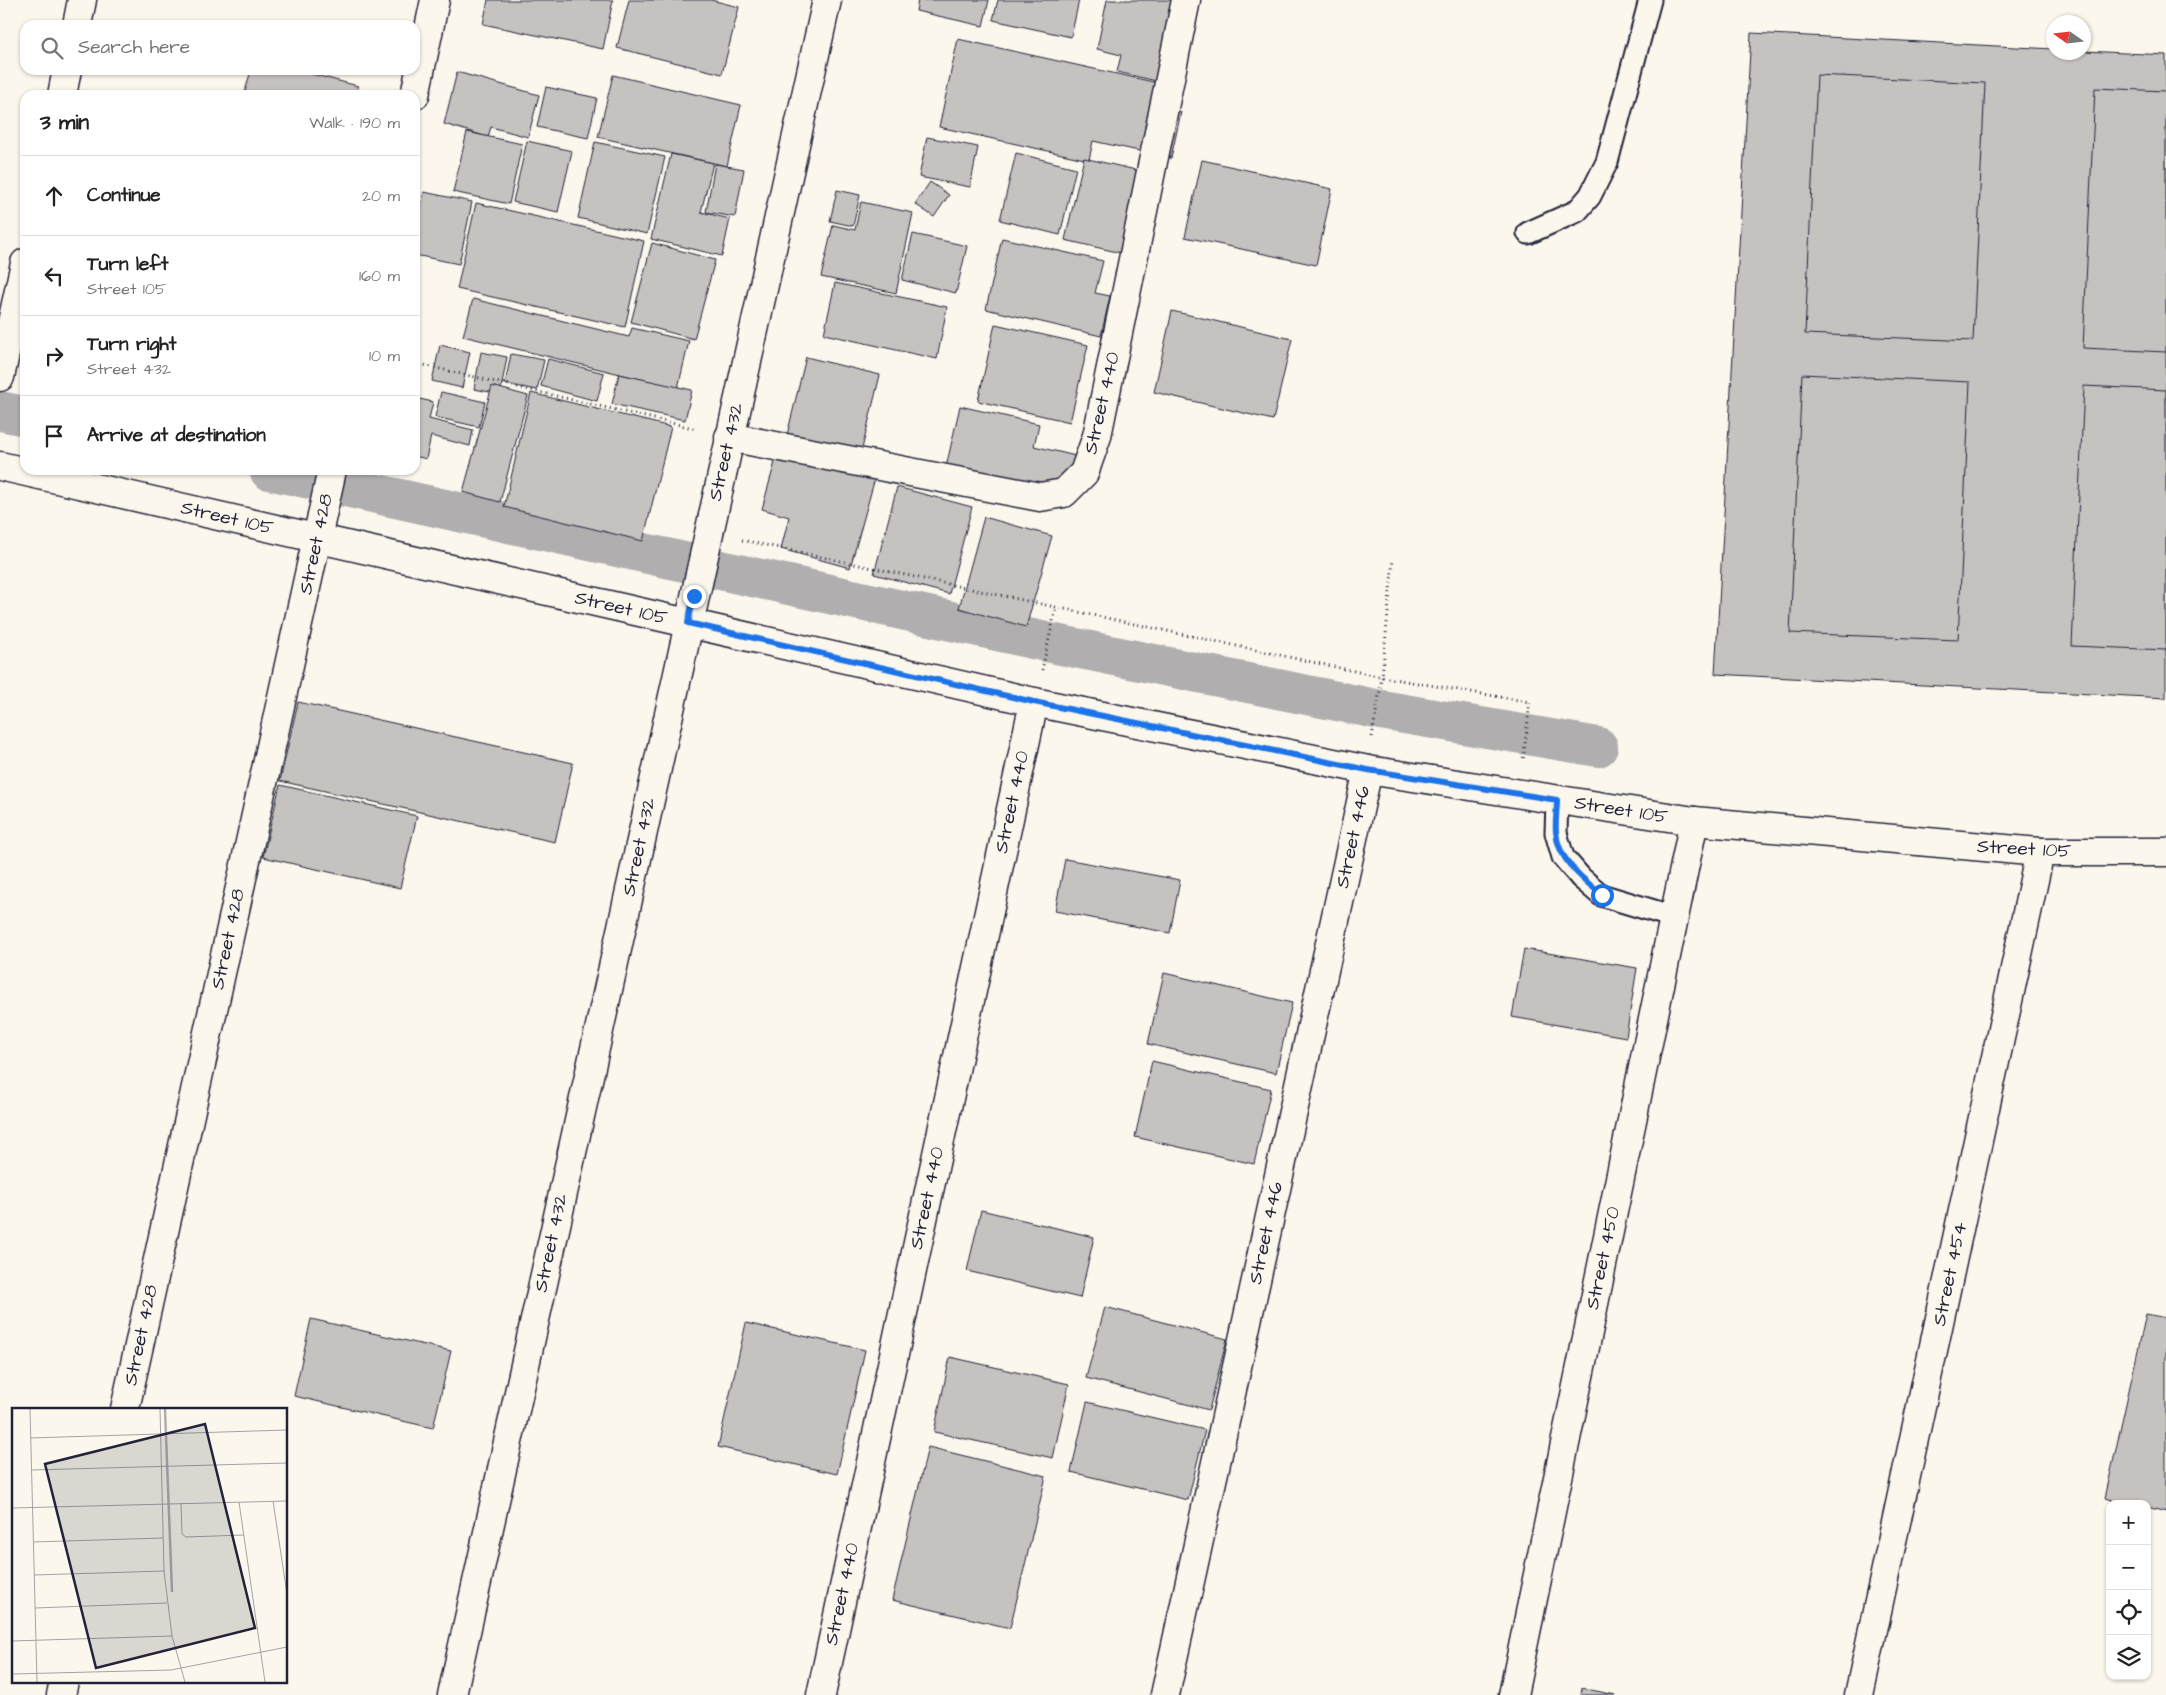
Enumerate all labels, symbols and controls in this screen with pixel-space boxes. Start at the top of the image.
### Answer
north arrow [2046,15,2091,60]
search box [20,20,420,75]
icon: search [38,34,66,62]
text: Search here [78,34,190,61]
text: 3 min [40,108,89,137]
text: Walk · 190 m [309,112,400,134]
icon: ahead [40,182,68,210]
text: Continue [87,182,161,209]
text: 20 m [362,185,400,207]
text: Turn left [87,251,168,278]
icon: left [40,262,68,290]
text: 160 m [359,265,400,287]
text: Street 105 [87,278,166,300]
text: Turn right [87,331,176,358]
icon: right [40,342,68,370]
text: 10 m [369,345,400,367]
street label: Street 440 [1077,349,1127,457]
text: Street 432 [87,358,171,380]
street label: Street 432 [702,400,750,504]
icon: arrive [40,422,68,450]
text: Arrive at destination [87,422,266,449]
street label: Street 428 [292,491,340,597]
street label: Street 105 [178,494,276,542]
street label: Street 105 [572,584,670,632]
route end [683,585,706,608]
street label: Street 440 [988,748,1036,856]
street label: Street 446 [1329,783,1377,891]
street label: Street 105 [1572,789,1670,831]
street label: Street 432 [615,795,663,899]
street label: Street 105 [1976,833,2072,865]
route start [1591,884,1614,907]
street label: Street 428 [204,886,252,992]
street label: Street 440 [903,1144,951,1252]
street label: Street 446 [1242,1179,1290,1287]
street label: Street 432 [527,1191,575,1295]
street label: Street 450 [1579,1204,1627,1312]
street label: Street 454 [1926,1220,1974,1328]
street label: Street 428 [117,1282,165,1388]
inset map [12,1408,288,1682]
map controls [2106,1500,2151,1680]
button: + [2106,1500,2151,1545]
street label: Street 440 [818,1540,866,1648]
button: − [2106,1545,2151,1590]
button: locate [2106,1590,2151,1635]
button: layers [2106,1635,2151,1680]

